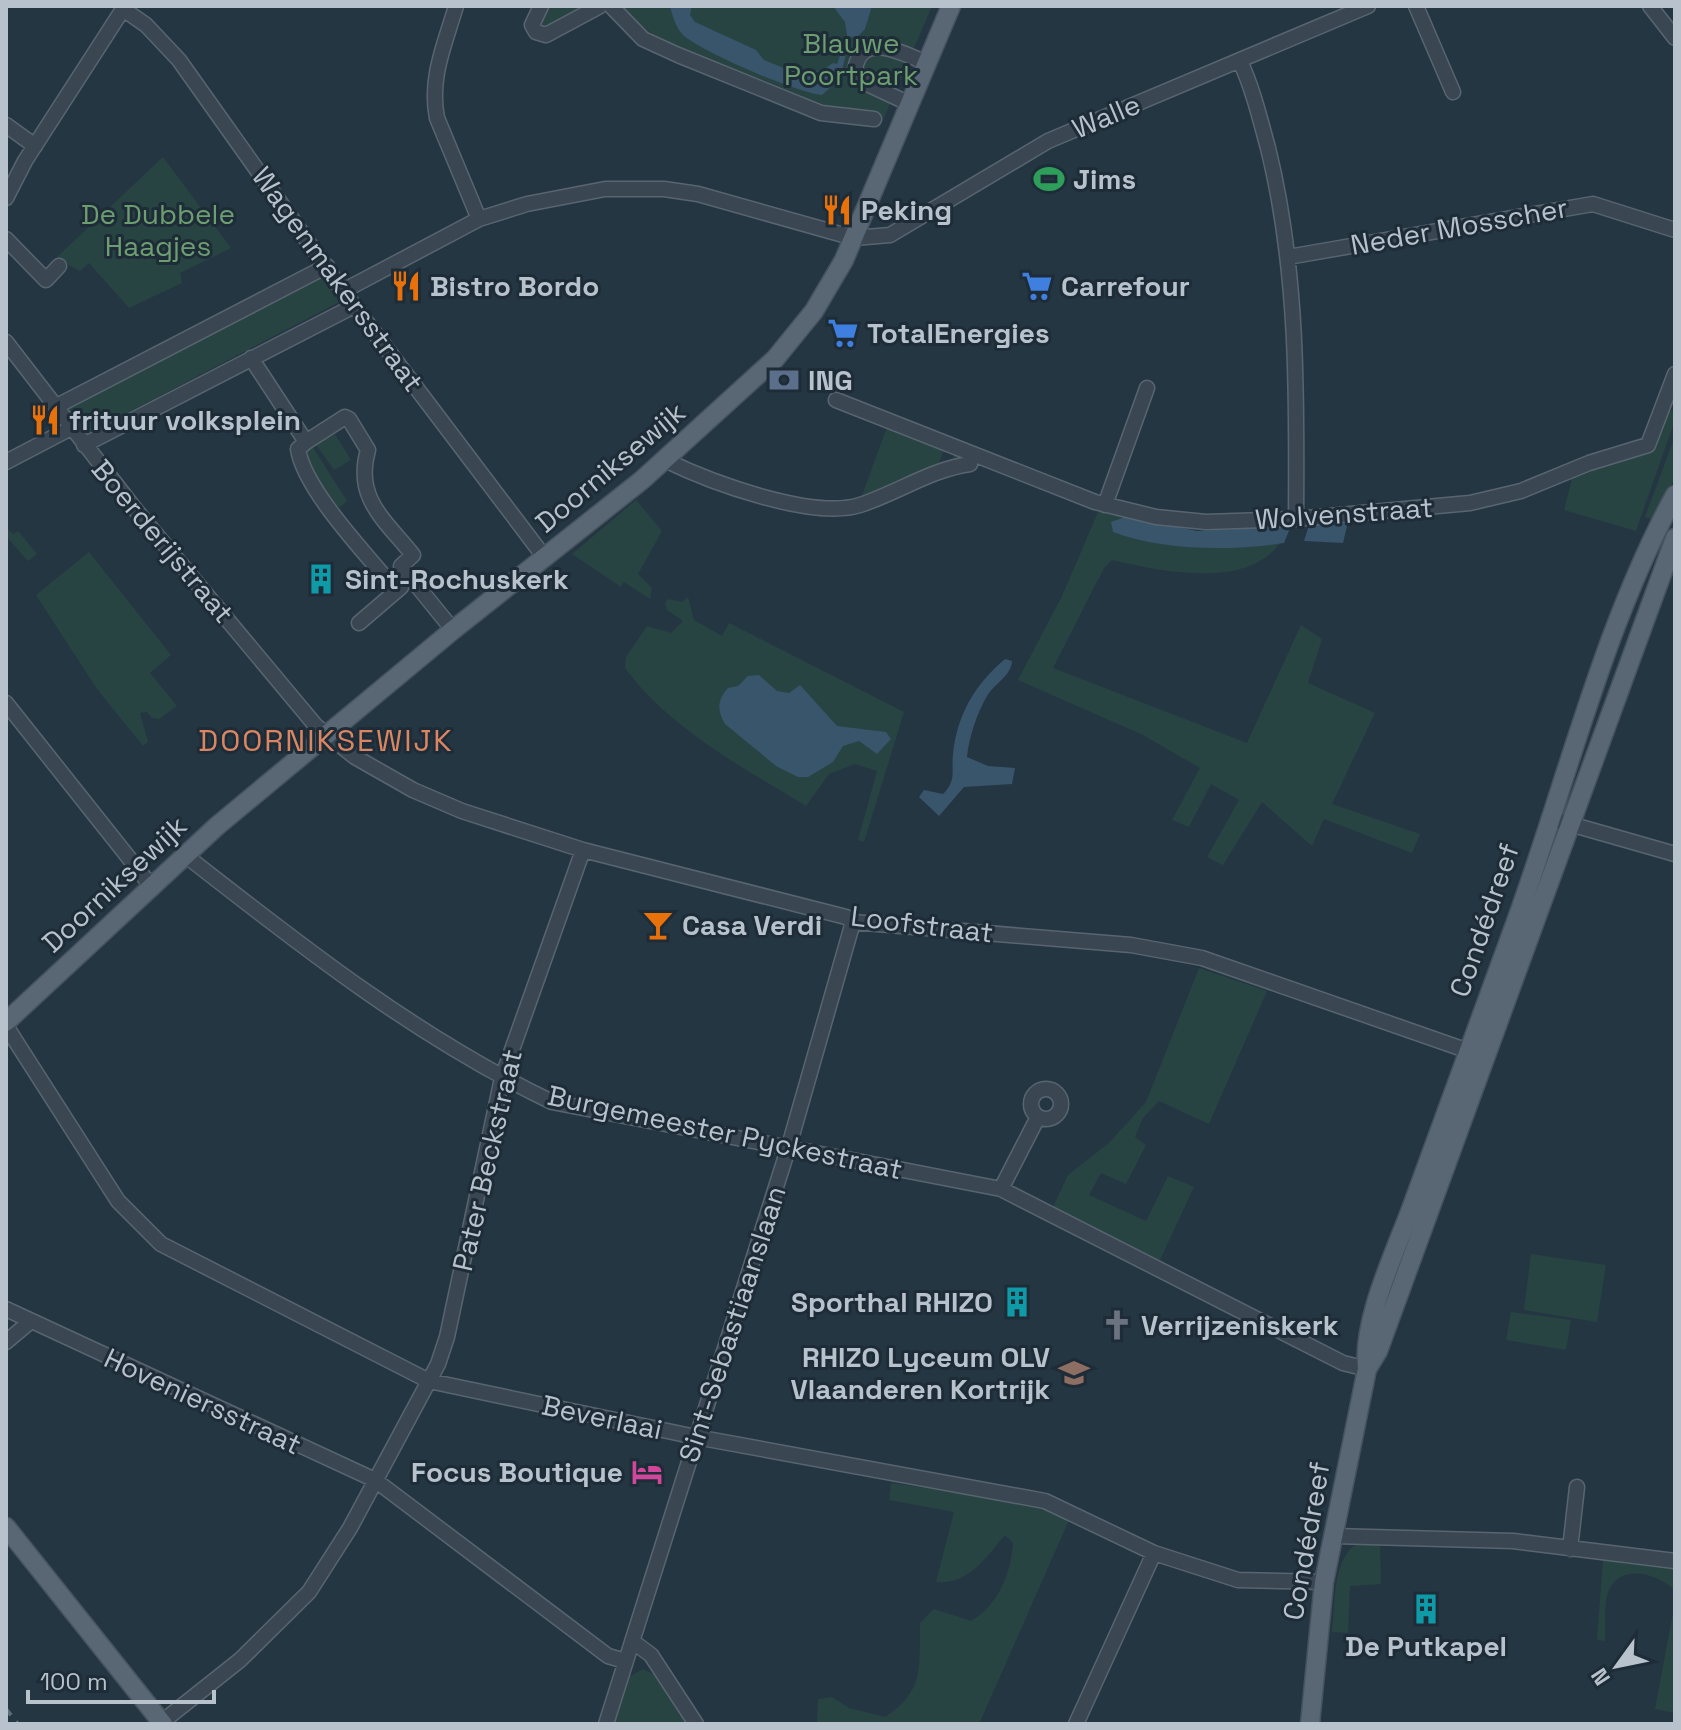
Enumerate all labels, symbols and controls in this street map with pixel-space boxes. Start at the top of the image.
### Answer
park label: Blauwe Poortpark [784,25,918,93]
street label: Walle [1066,86,1146,146]
street label: Wagenmakersstraat [244,159,432,399]
place label: Jims [1073,161,1136,197]
sports icon: Jims [1032,162,1066,196]
street label: Neder Mosscher [1348,189,1570,263]
place label: Peking [861,192,952,228]
restaurant icon: Peking [820,193,854,227]
park label: De Dubbele Haagjes [81,196,235,264]
place label: Bistro Bordo [430,268,599,304]
place label: Carrefour [1061,268,1190,304]
restaurant icon: Bistro Bordo [389,269,423,303]
supermarket icon: Carrefour [1020,269,1054,303]
place label: TotalEnergies [867,315,1050,351]
supermarket icon: TotalEnergies [826,316,860,350]
place label: ING [808,362,853,398]
bank icon: ING [767,363,801,397]
street label: Doorniksewijk [528,394,692,540]
place label: frituur volksplein [69,402,301,438]
restaurant icon: frituur volksplein [28,403,62,437]
street label: Boerderijstraat [84,452,242,630]
street label: Wolvenstraat [1254,489,1434,537]
place label: Sint-Rochuskerk [345,561,569,597]
building icon: Sint-Rochuskerk [304,562,338,596]
district label: DOORNIKSEWIJK [198,721,454,760]
street label: Doorniksewijk [34,808,194,960]
street label: Condédreef [1441,838,1527,1002]
street label: Loofstraat [849,897,995,951]
place label: Casa Verdi [682,907,822,943]
bar icon: Casa Verdi [641,908,675,942]
street label: Pater Beckstraat [444,1046,530,1274]
street label: Burgemeester Pyckestraat [544,1077,906,1187]
street label: Sint-Sebastiaanslaan [670,1181,794,1467]
place label: Sporthal RHIZO [791,1284,993,1320]
building icon: Sporthal RHIZO [1000,1285,1034,1319]
place label: Verrijzeniskerk [1141,1307,1339,1343]
church icon: Verrijzeniskerk [1100,1308,1134,1342]
place label: RHIZO Lyceum OLV Vlaanderen Kortrijk [791,1339,1050,1407]
street label: Hoveniersstraat [99,1340,307,1462]
school or university icon: RHIZO Lyceum OLV Vlaanderen Kortrijk [1057,1356,1091,1390]
street label: Beverlaai [539,1387,665,1447]
place label: Focus Boutique [411,1454,623,1490]
hotel icon: Focus Boutique [630,1455,664,1489]
street label: Condédreef [1274,1459,1338,1623]
building icon: De Putkapel [1409,1592,1443,1626]
north arrow [1577,1626,1657,1706]
place label: De Putkapel [1345,1628,1507,1664]
scale bar [28,1654,214,1704]
text: N [1584,1663,1616,1691]
text: 100 m [40,1666,108,1697]

